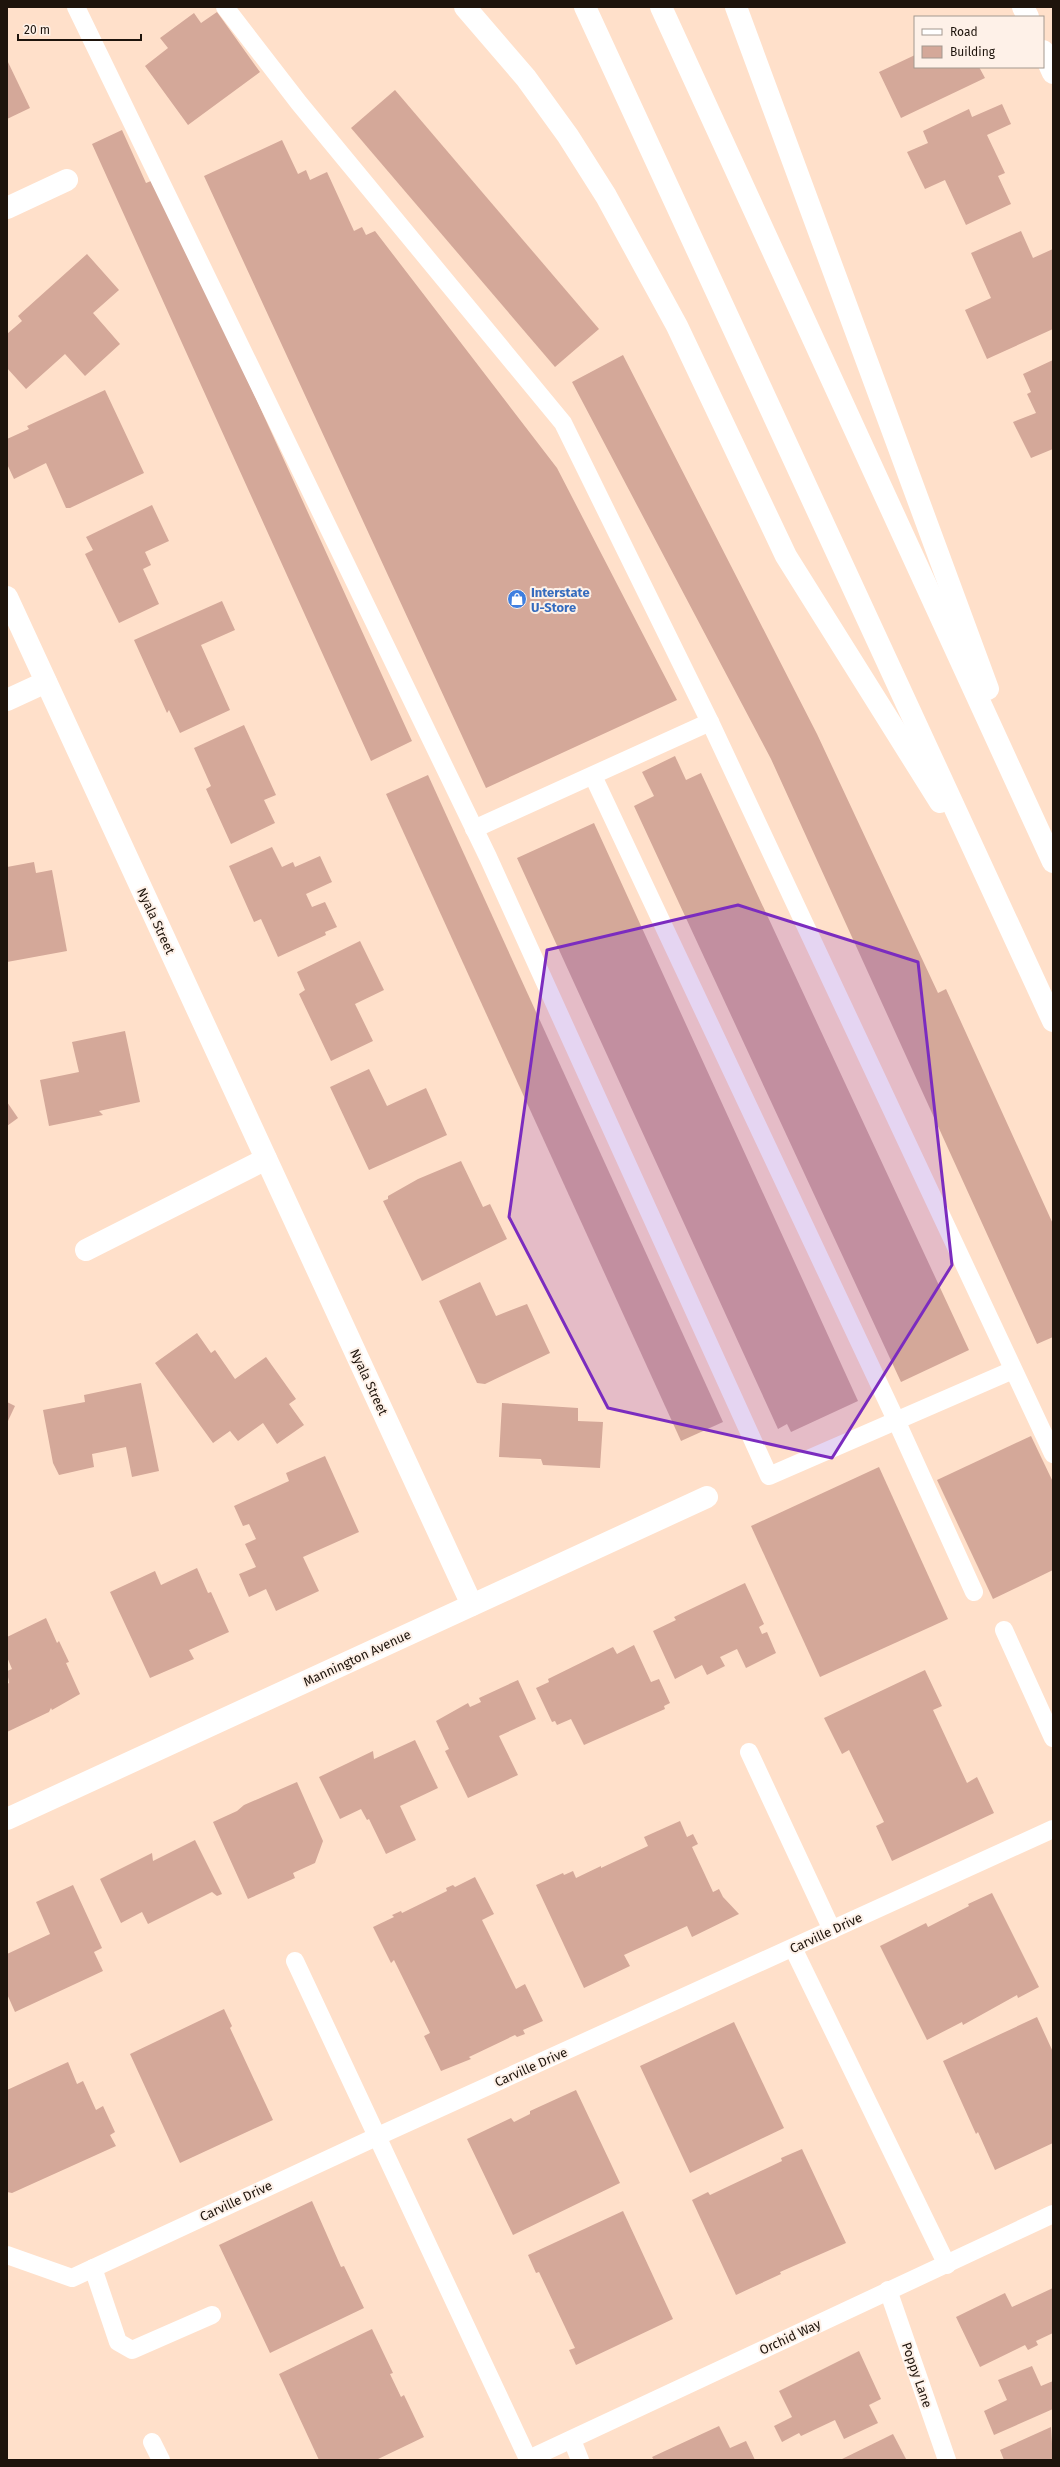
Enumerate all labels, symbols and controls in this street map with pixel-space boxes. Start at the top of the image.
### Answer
scale bar [18,16,141,42]
legend [914,16,1044,68]
text: 20 m [24,23,50,37]
text: Road [950,25,978,39]
text: Building [950,45,996,59]
place label: Interstate U-Store [531,585,590,615]
shop icon: Interstate U-Store [506,588,528,610]
street label: Nyala Street [134,885,178,957]
street label: Nyala Street [347,1346,391,1418]
street label: Mannington Avenue [301,1627,413,1689]
street label: Carville Drive [788,1910,864,1956]
street label: Carville Drive [492,2044,570,2090]
street label: Carville Drive [198,2178,274,2224]
street label: Orchid Way [757,2316,824,2358]
street label: Poppy Lane [899,2340,935,2410]

